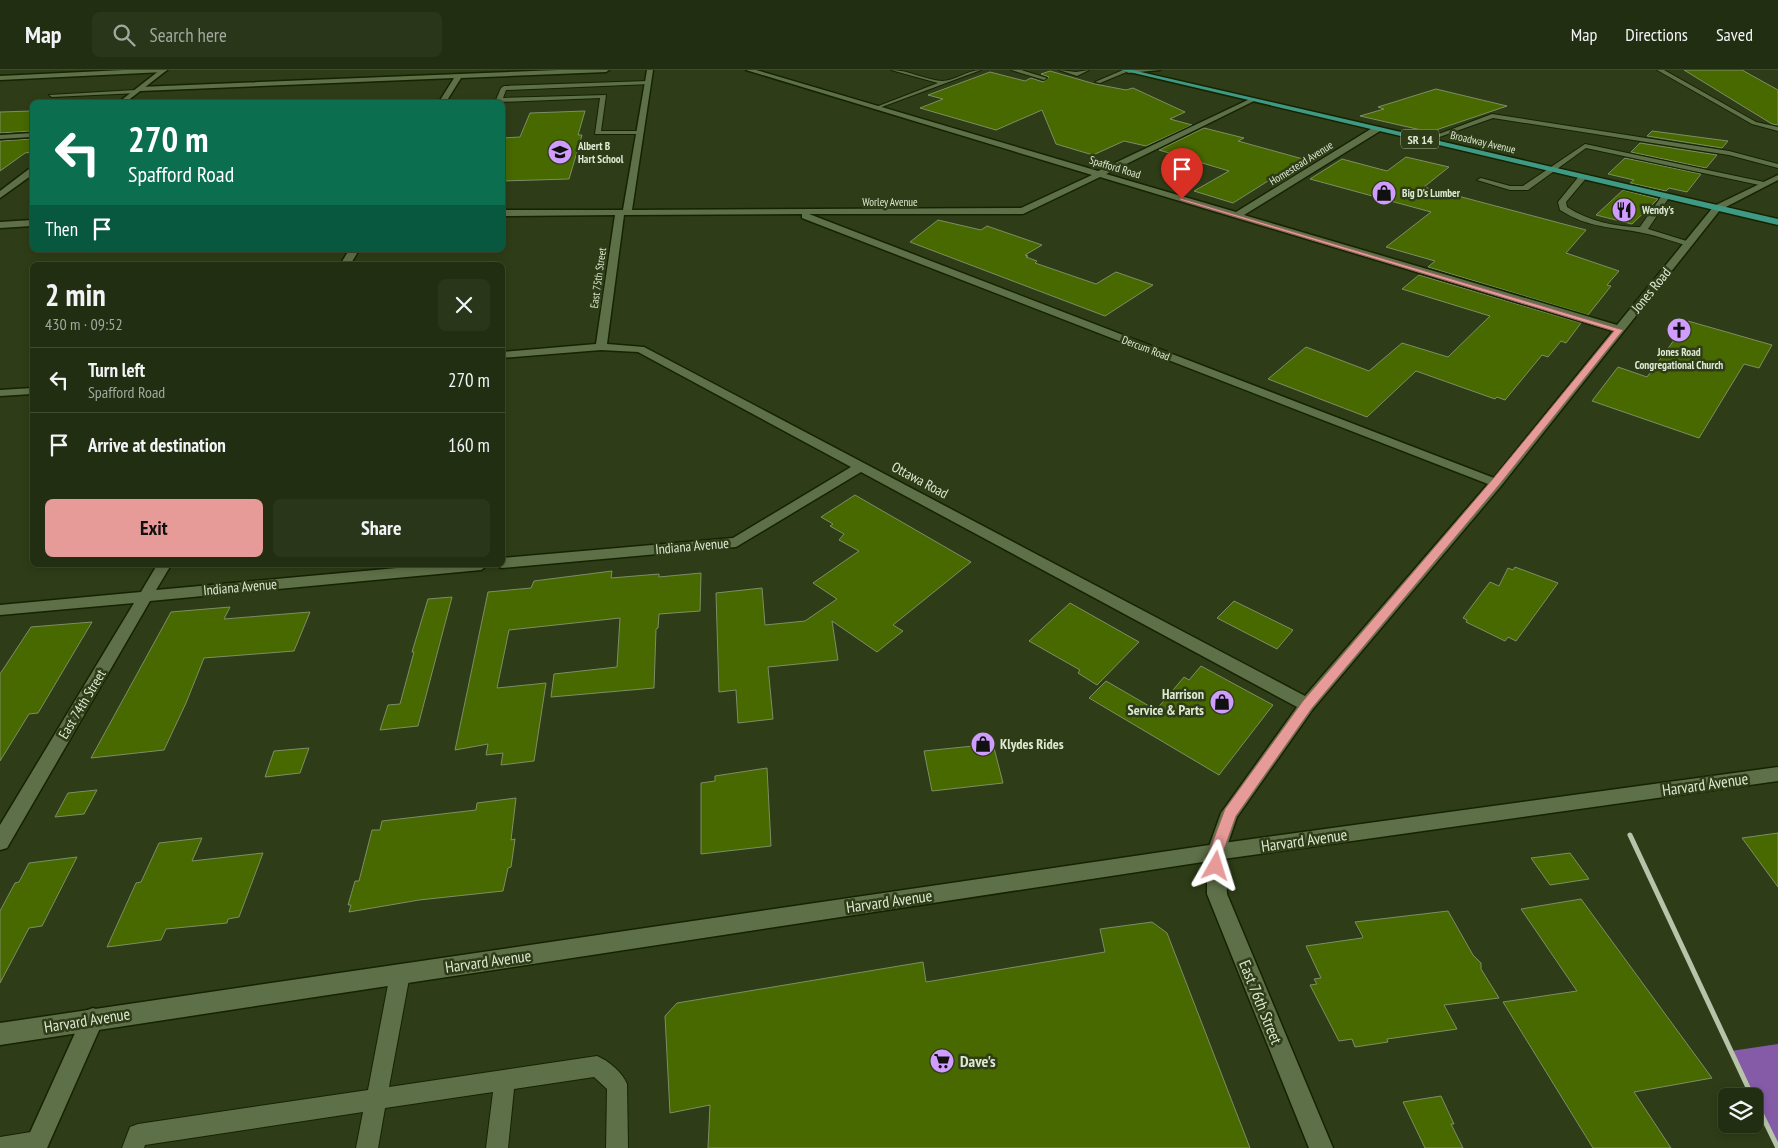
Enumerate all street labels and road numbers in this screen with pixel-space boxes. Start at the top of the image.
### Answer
street label: Broadway Avenue [1449,128,1518,156]
road number: SR 14 [1401,130,1439,148]
street label: Homestead Avenue [1267,138,1336,188]
street label: Spafford Road [1088,153,1143,182]
street label: Worley Avenue [862,195,918,209]
street label: East 75th Street [587,247,609,309]
street label: Jones Road [1627,264,1675,317]
street label: Dercum Road [1120,332,1172,364]
street label: Ottawa Road [889,458,951,502]
street label: Indiana Avenue [654,534,730,558]
street label: Indiana Avenue [202,575,278,599]
street label: East 74th Street [54,666,110,742]
street label: Harvard Avenue [1661,768,1749,800]
street label: Harvard Avenue [1260,824,1348,856]
street label: Harvard Avenue [845,885,933,917]
street label: Harvard Avenue [444,945,532,977]
street label: East 76th Street [1235,957,1287,1047]
street label: Harvard Avenue [43,1003,131,1037]

